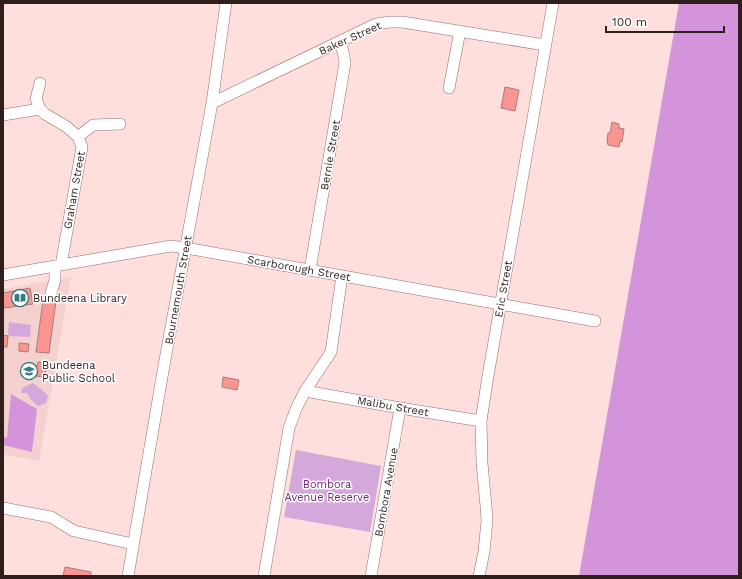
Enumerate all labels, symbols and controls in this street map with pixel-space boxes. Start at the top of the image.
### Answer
scale bar [606,8,724,34]
text: 100 m [612,15,647,29]
street label: Baker Street [317,19,384,58]
street label: Bernie Street [318,119,343,191]
street label: Graham Street [61,150,88,230]
street label: Bournemouth Street [163,234,195,346]
street label: Scarborough Street [246,253,352,284]
street label: Eric Street [492,259,515,319]
library icon: Bundeena Library [10,288,30,308]
place label: Bundeena Library [33,292,127,305]
place label: Bundeena Public School [42,359,116,385]
school or university icon: Bundeena Public School [19,361,39,381]
street label: Malibu Street [356,394,430,419]
street label: Bombora Avenue [372,446,401,538]
park label: Bombora Avenue Reserve [285,478,369,504]

